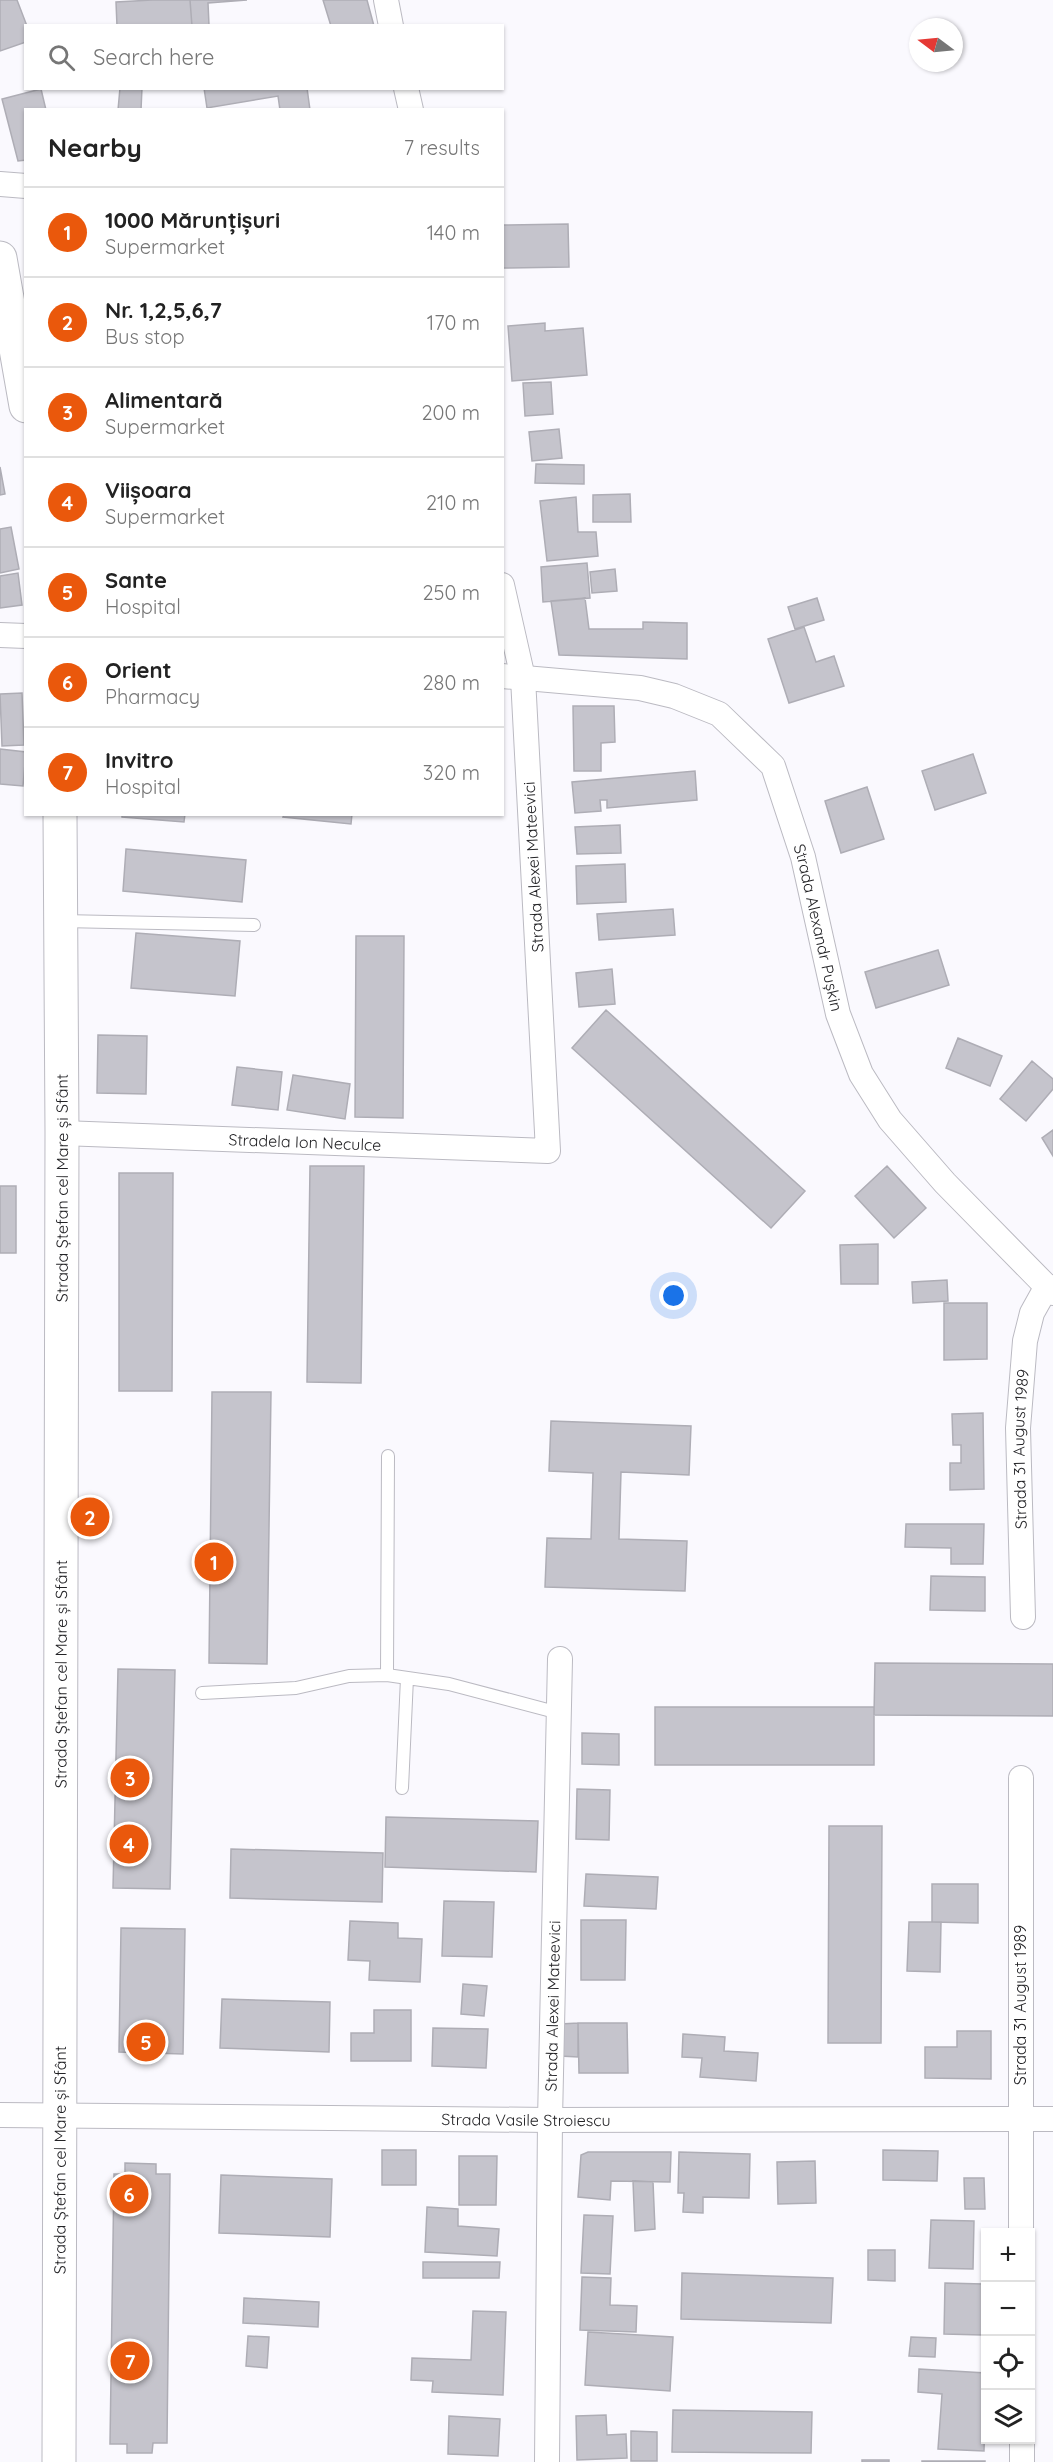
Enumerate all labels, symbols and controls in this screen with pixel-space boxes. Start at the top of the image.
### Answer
north arrow [909,18,963,72]
search box [24,24,504,90]
icon: search [45,41,78,74]
text: Search here [93,43,214,71]
text: Nearby [48,131,142,164]
text: 7 results [404,135,480,160]
text: 1000 Mărunțișuri [105,206,280,234]
text: 1 [64,220,71,245]
text: 140 m [427,220,480,245]
text: Supermarket [105,234,225,259]
text: Nr. 1,2,5,6,7 [105,296,222,324]
text: 2 [62,310,73,335]
text: 170 m [427,310,480,335]
text: Bus stop [105,324,185,349]
text: Alimentară [105,386,222,414]
text: 3 [62,400,73,425]
text: 200 m [421,400,480,425]
text: Supermarket [105,414,225,439]
text: Viișoara [105,476,192,504]
text: 4 [62,490,73,515]
text: 210 m [426,490,480,515]
text: Supermarket [105,504,225,529]
text: Sante [105,566,167,594]
text: 5 [62,580,73,605]
text: 250 m [422,580,480,605]
text: Hospital [105,594,181,619]
text: Orient [105,656,172,684]
text: 6 [62,670,73,695]
text: 280 m [423,670,480,695]
text: Pharmacy [105,684,200,709]
text: Invitro [105,746,173,774]
text: 7 [62,760,73,785]
text: 320 m [423,760,480,785]
text: Hospital [105,774,181,799]
street label: Strada Alexei Mateevici [519,781,547,953]
street label: Strada Alexandr Pușkin [789,841,847,1013]
street label: Strada Ștefan cel Mare și Sfânt [52,1074,72,1302]
street label: Stradela Ion Neculce [228,1129,382,1155]
your location [659,1281,688,1310]
street label: Strada 31 August 1989 [1008,1368,1033,1530]
pin: 2 [70,1494,110,1540]
pin: 1 [194,1540,234,1584]
street label: Strada Ștefan cel Mare și Sfânt [51,1560,71,1788]
pin: 3 [110,1756,150,1800]
pin: 4 [110,1822,148,1866]
street label: Strada Alexei Mateevici [541,1920,564,2092]
street label: Strada 31 August 1989 [1010,1925,1030,2085]
pin: 5 [126,2020,166,2064]
street label: Strada Ștefan cel Mare și Sfânt [49,2046,70,2274]
street label: Strada Vasile Stroiescu [441,2109,611,2130]
pin: 6 [110,2172,148,2216]
map controls [981,2228,1035,2444]
button: + [981,2228,1035,2282]
button: − [981,2282,1035,2336]
button: locate [981,2336,1035,2390]
pin: 7 [110,2338,150,2384]
button: layers [981,2390,1035,2444]

